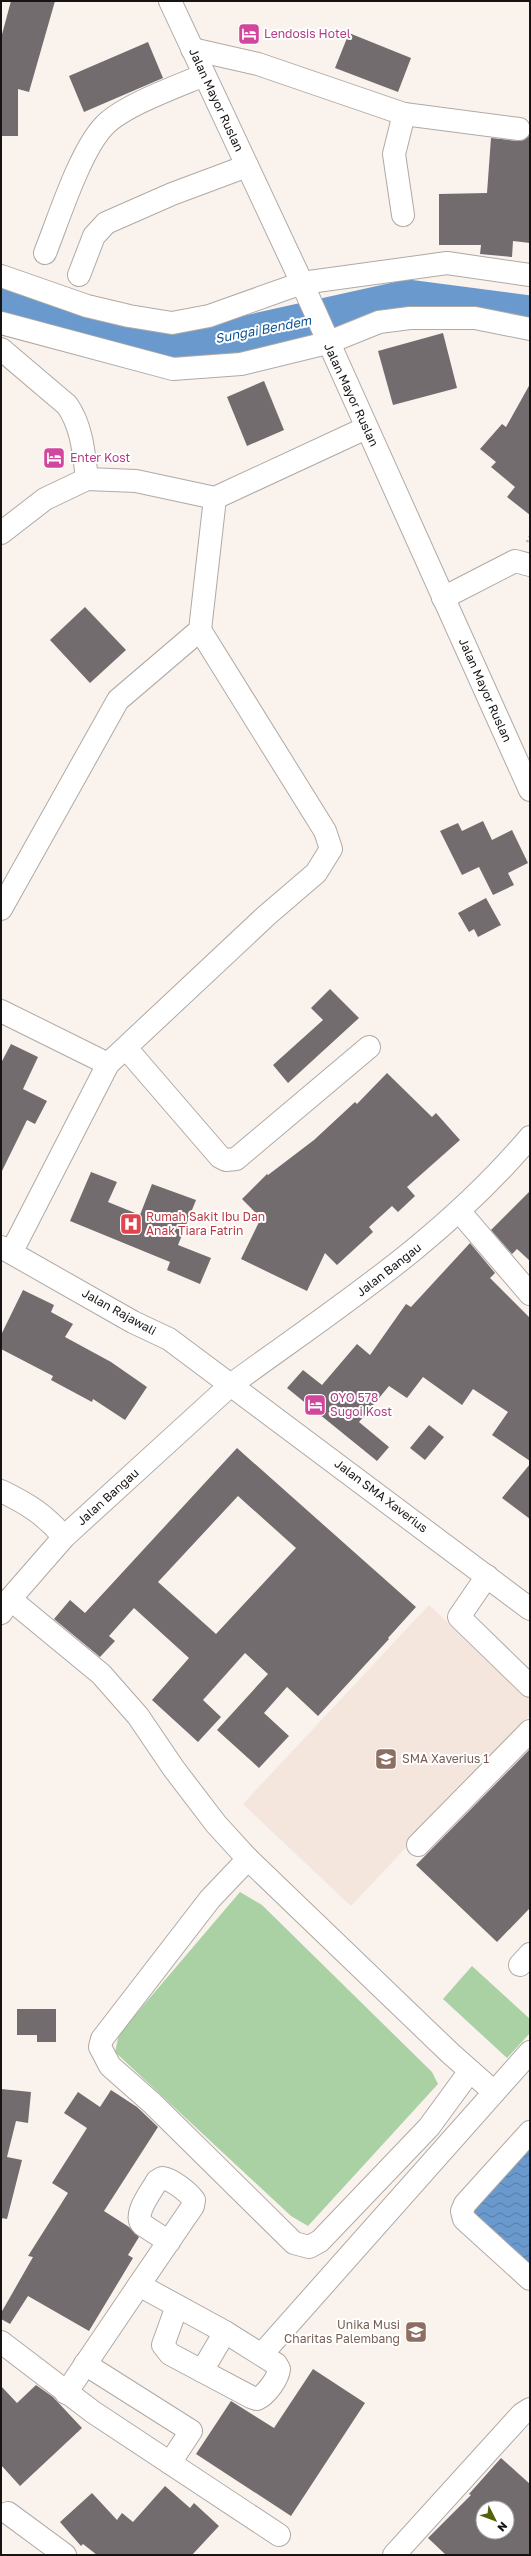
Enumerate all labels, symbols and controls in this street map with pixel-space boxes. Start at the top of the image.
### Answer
hotel icon: Lendosis Hotel [236,21,262,47]
place label: Lendosis Hotel [264,26,351,41]
street label: Jalan Mayor Ruslan [186,46,247,154]
water label: Sungai Bendem [214,312,313,346]
street label: Jalan Mayor Ruslan [321,341,382,449]
hotel icon: Enter Kost [41,445,67,471]
place label: Enter Kost [70,450,131,465]
street label: Jalan Mayor Ruslan [456,635,515,744]
place label: Rumah Sakit Ibu Dan Anak Tiara Fatrin [146,1209,265,1238]
hospital icon: Rumah Sakit Ibu Dan Anak Tiara Fatrin [118,1211,144,1237]
street label: Jalan Bangau [353,1240,424,1300]
street label: Jalan Rajawali [80,1285,159,1338]
place label: OYO 578 Sugoi Kost [330,1390,392,1419]
hotel icon: OYO 578 Sugoi Kost [302,1392,328,1418]
street label: Jalan SMA Xaverius [332,1456,431,1536]
street label: Jalan Bangau [74,1465,142,1528]
school or university icon: SMA Xaverius 1 [373,1746,399,1772]
place label: SMA Xaverius 1 [402,1751,489,1766]
place label: Unika Musi Charitas Palembang [284,2317,400,2346]
school or university icon: Unika Musi Charitas Palembang [403,2319,429,2345]
north arrow [475,2500,515,2540]
text: N [495,2520,510,2534]

